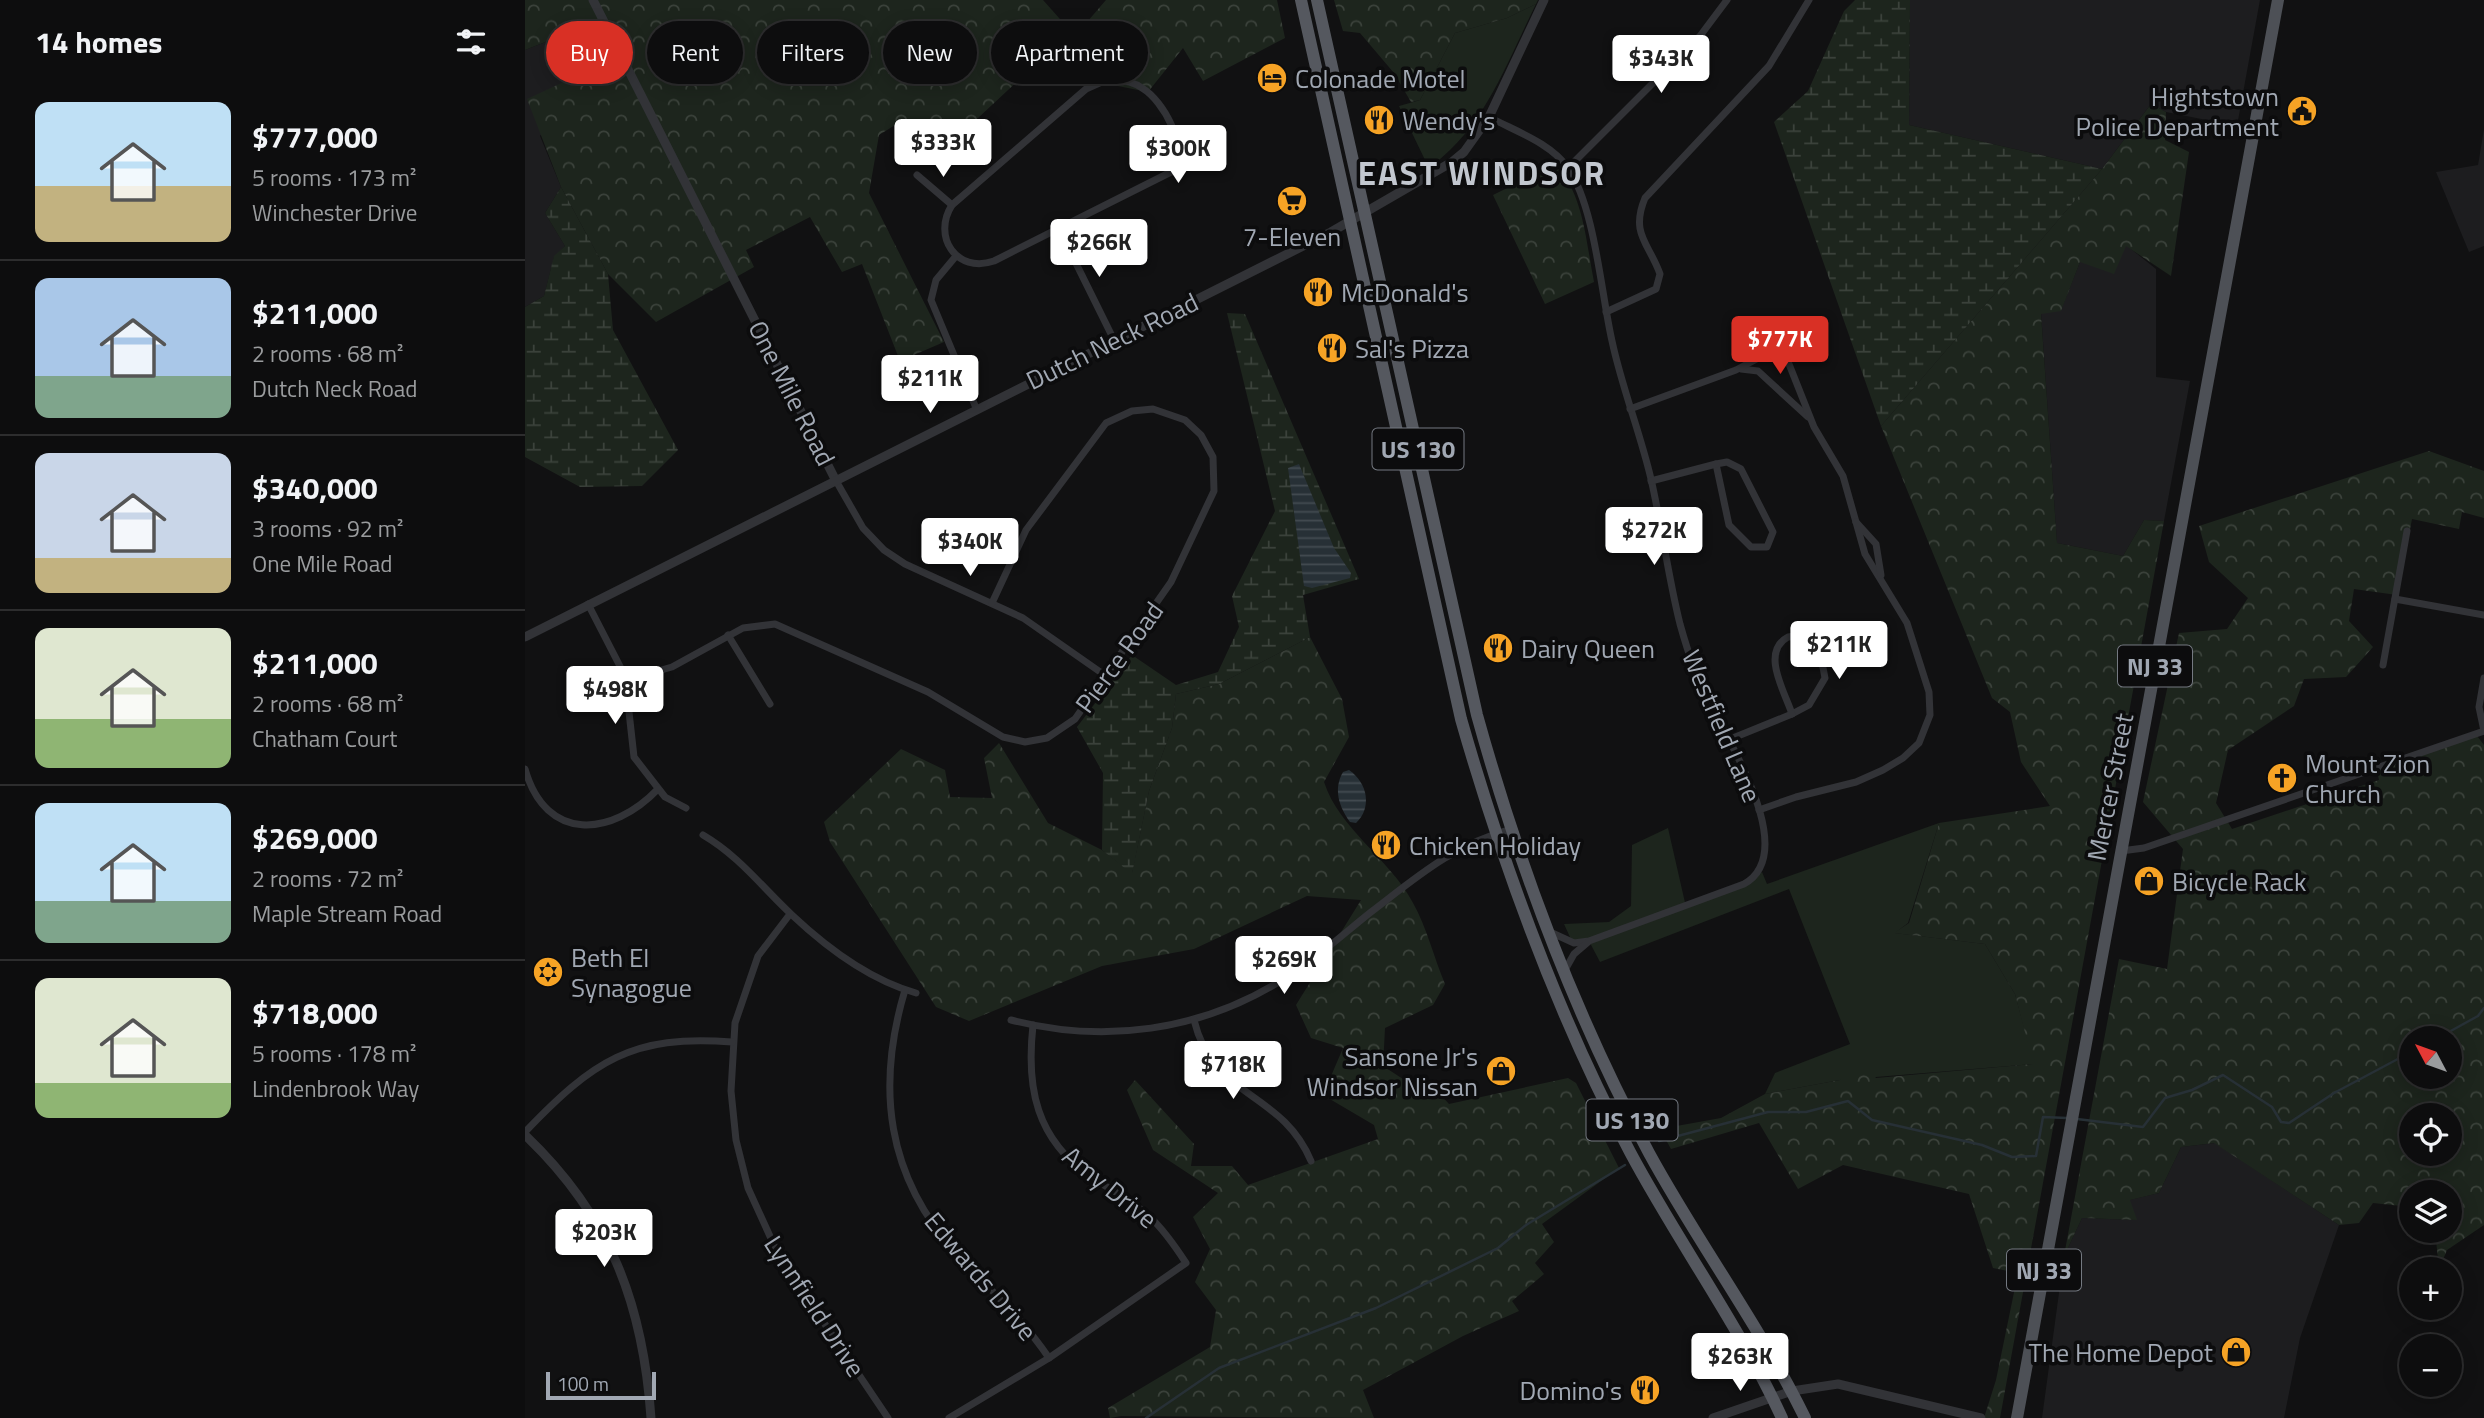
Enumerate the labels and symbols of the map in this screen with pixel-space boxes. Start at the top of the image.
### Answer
pin: $343K [1612,36,1710,95]
place label: Colonade Motel [1295,59,1466,98]
hotel icon: Colonade Motel [1255,61,1289,95]
place label: Hightstown Police Department [2076,77,2279,146]
public building icon: Hightstown Police Department [2285,94,2319,128]
place label: Wendy's [1402,101,1495,140]
restaurant icon: Wendy's [1362,103,1396,137]
pin: $333K [894,120,992,179]
pin: $300K [1129,125,1227,185]
district label: EAST WINDSOR [1358,148,1606,198]
supermarket icon: 7-Eleven [1275,184,1309,218]
place label: 7-Eleven [1243,217,1341,256]
pin: $266K [1050,219,1148,279]
place label: McDonald's [1341,273,1469,312]
restaurant icon: McDonald's [1301,275,1335,309]
street label: Dutch Neck Road [1019,282,1205,400]
street label: One Mile Road [739,313,845,473]
pin: $777K [1731,316,1829,376]
place label: Sal's Pizza [1355,329,1469,368]
restaurant icon: Sal's Pizza [1315,331,1349,365]
pin: $211K [881,356,979,415]
road number: US 130 [1373,428,1463,470]
pin: $272K [1605,508,1703,567]
pin: $340K [921,518,1019,578]
street label: Pierce Road [1065,593,1173,721]
pin: $211K [1790,622,1888,681]
place label: Dairy Queen [1521,629,1655,668]
restaurant icon: Dairy Queen [1481,631,1515,665]
street label: Westfield Lane [1672,644,1772,808]
road number: NJ 33 [2118,646,2192,686]
pin: $498K [566,666,664,726]
street label: Mercer Street [2077,710,2143,864]
place label: Mount Zion Church [2305,744,2430,813]
church icon: Mount Zion Church [2265,761,2299,795]
place label: Chicken Holiday [1409,826,1581,865]
restaurant icon: Chicken Holiday [1369,828,1403,862]
place label: Bicycle Rack [2172,862,2306,901]
shop icon: Bicycle Rack [2132,864,2166,898]
pin: $269K [1235,936,1333,996]
place label: Beth El Synagogue [571,938,692,1007]
synagogue icon: Beth El Synagogue [531,955,565,989]
north arrow [2399,1026,2462,1088]
place label: Sansone Jr's Windsor Nissan [1307,1037,1478,1106]
pin: $718K [1184,1042,1282,1101]
shop icon: Sansone Jr's Windsor Nissan [1484,1054,1518,1088]
road number: US 130 [1587,1100,1677,1140]
street label: Amy Drive [1054,1137,1166,1237]
street label: Edwards Drive [915,1203,1047,1349]
pin: $203K [555,1210,653,1269]
street label: Lynnfield Drive [755,1228,875,1384]
road number: NJ 33 [2007,1250,2081,1290]
place label: The Home Depot [2028,1333,2213,1372]
pin: $263K [1691,1334,1789,1393]
shop icon: The Home Depot [2219,1335,2253,1369]
scale bar [546,1369,656,1401]
place label: Domino's [1519,1371,1622,1410]
restaurant icon: Domino's [1628,1373,1662,1407]

